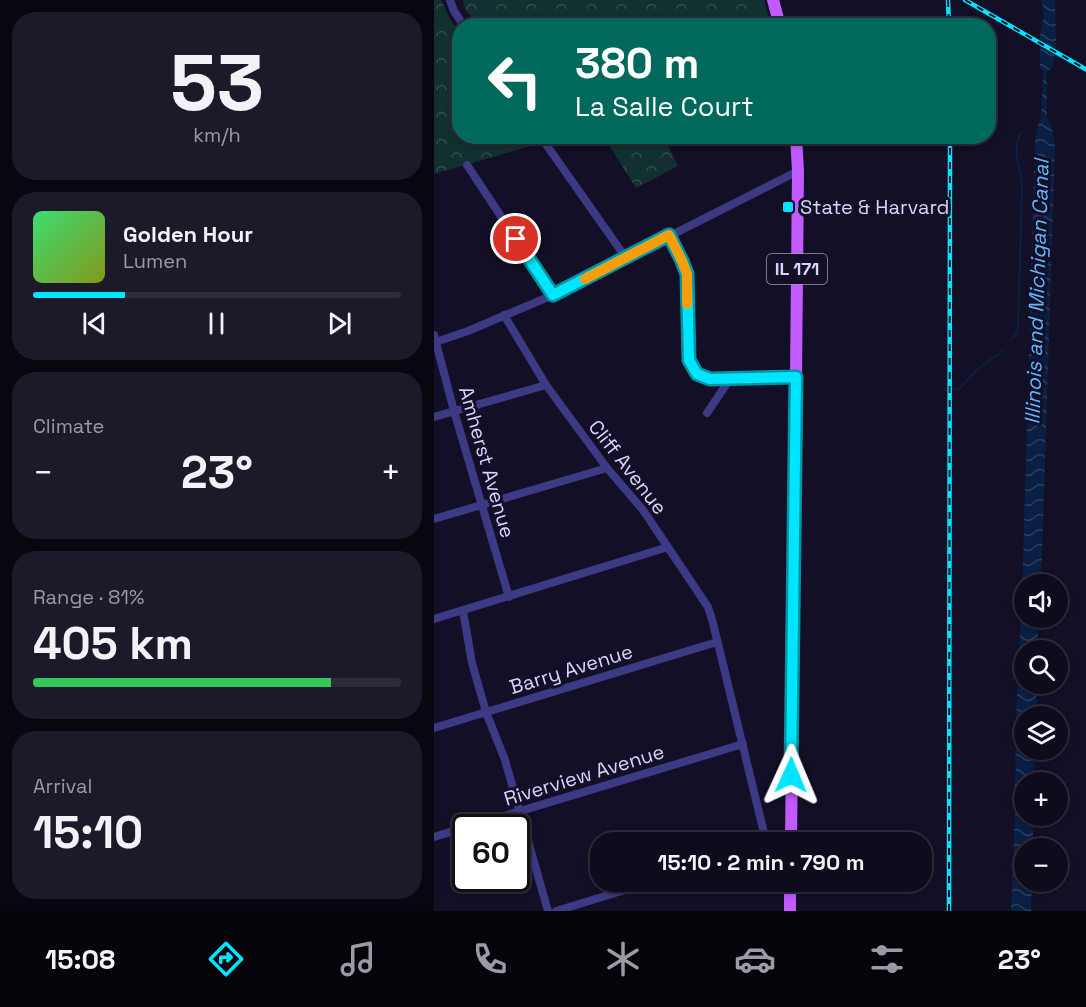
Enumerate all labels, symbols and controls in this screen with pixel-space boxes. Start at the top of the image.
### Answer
text: 53 [170,33,264,133]
text: 380 m [575,37,700,90]
icon: left [476,42,554,120]
text: La Salle Court [575,89,754,124]
text: km/h [193,122,241,148]
water label: Illinois and Michigan Canal [1018,156,1055,425]
place label: State & Harvard [800,194,950,220]
marker: State & Harvard [781,200,795,214]
pin [490,213,541,264]
text: Golden Hour [123,220,253,248]
icon: arrive [499,222,532,255]
text: Lumen [123,248,187,274]
road number: IL 171 [767,254,827,284]
icon: previous [78,307,111,340]
icon: pause [200,307,233,340]
icon: next [323,307,356,340]
street label: Amherst Avenue [453,383,521,541]
text: Climate [33,413,104,439]
street label: Cliff Avenue [583,414,673,520]
text: 23° [181,444,253,501]
text: − [33,452,53,494]
text: + [381,452,401,494]
map controls [1014,574,1068,892]
button: sound [1014,574,1068,628]
text: Range · 81% [33,584,144,610]
text: 405 km [33,615,193,672]
street label: Barry Avenue [506,638,636,700]
button: search [1014,640,1068,694]
button: layers [1014,706,1068,760]
street label: Riverview Avenue [501,738,667,812]
position arrow [759,743,823,807]
button: + [1014,772,1068,826]
text: Arrival [33,773,92,799]
text: 15:10 [33,804,143,861]
speed limit sign: 60 [452,814,530,892]
button: − [1014,838,1068,892]
text: 15:10 · 2 min · 790 m [657,848,865,876]
icon: directions [205,938,247,980]
icon: music [337,938,379,980]
icon: phone [469,938,511,980]
icon: climate [602,938,644,980]
icon: car [734,938,776,980]
icon: filters [866,938,908,980]
text: 15:08 [45,942,115,977]
text: 23° [998,942,1041,977]

